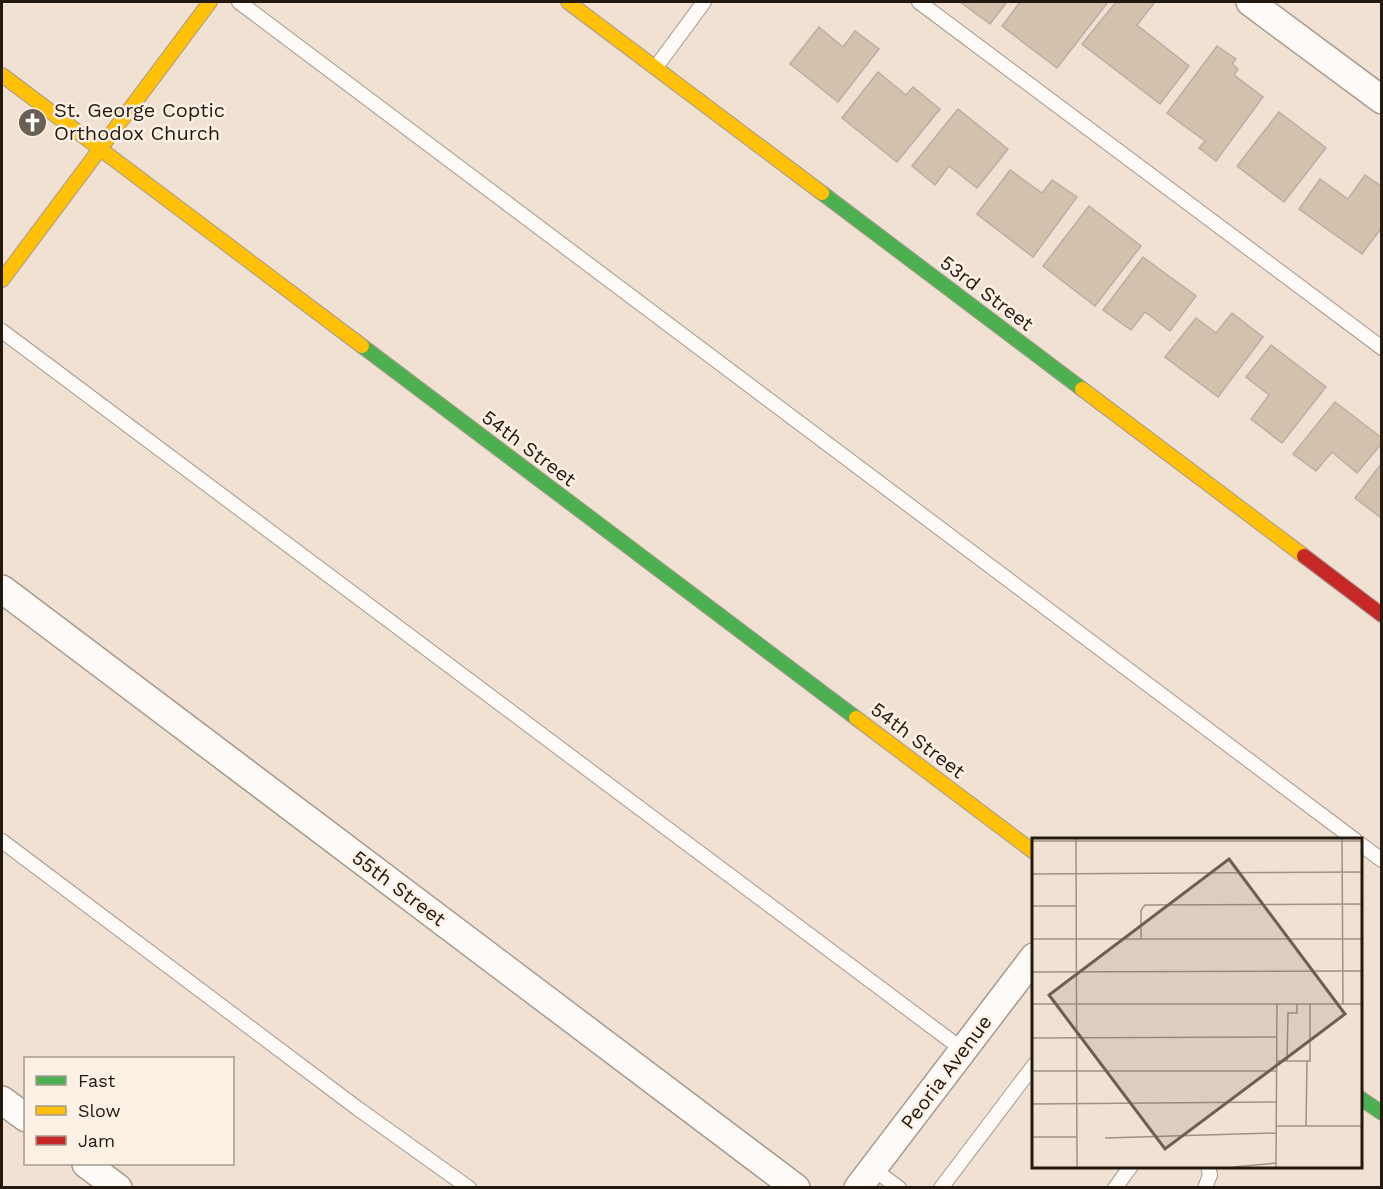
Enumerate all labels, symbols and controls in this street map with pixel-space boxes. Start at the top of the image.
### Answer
place label: St. George Coptic Orthodox Church [54,98,225,145]
church icon: St. George Coptic Orthodox Church [17,106,49,138]
street label: 53rd Street [936,250,1039,336]
street label: 54th Street [477,405,581,492]
street label: 54th Street [866,697,970,784]
inset map [1032,838,1362,1168]
street label: 55th Street [347,845,451,931]
street label: Peoria Avenue [895,1010,997,1134]
legend [24,1057,234,1165]
text: Fast [78,1070,116,1091]
text: Slow [78,1100,121,1121]
text: Jam [78,1130,115,1151]

